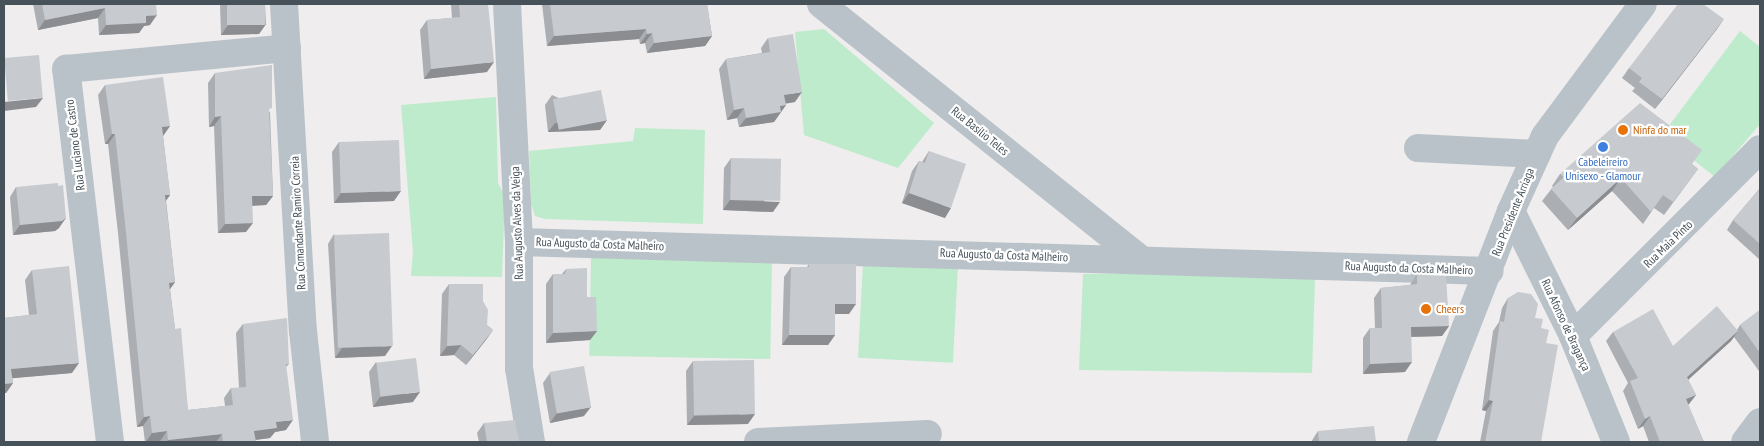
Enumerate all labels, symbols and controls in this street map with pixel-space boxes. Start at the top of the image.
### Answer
street label: Rua Luciano de Castro [62,99,88,191]
street label: Rua Basílio Teles [948,104,1012,158]
place label: Ninfa do mar [1633,123,1687,137]
marker: Ninfa do mar [1617,124,1629,136]
marker: Cabeleireiro Unisexo - Glamour [1597,141,1609,153]
place label: Cabeleireiro Unisexo - Glamour [1565,155,1641,183]
street label: Rua Comandante Ramiro Correia [287,156,309,290]
street label: Rua Augusto Alves da Veiga [508,166,526,280]
street label: Rua Presidente Arriaga [1489,166,1537,258]
street label: Rua Maia Pinto [1641,217,1695,271]
street label: Rua Augusto da Costa Malheiro [535,235,665,253]
street label: Rua Augusto da Costa Malheiro [939,246,1069,264]
street label: Rua Augusto da Costa Malheiro [1344,259,1474,277]
street label: Rua Afonso de Bragança [1538,277,1594,373]
place label: Cheers [1436,302,1464,316]
marker: Cheers [1420,303,1432,315]

